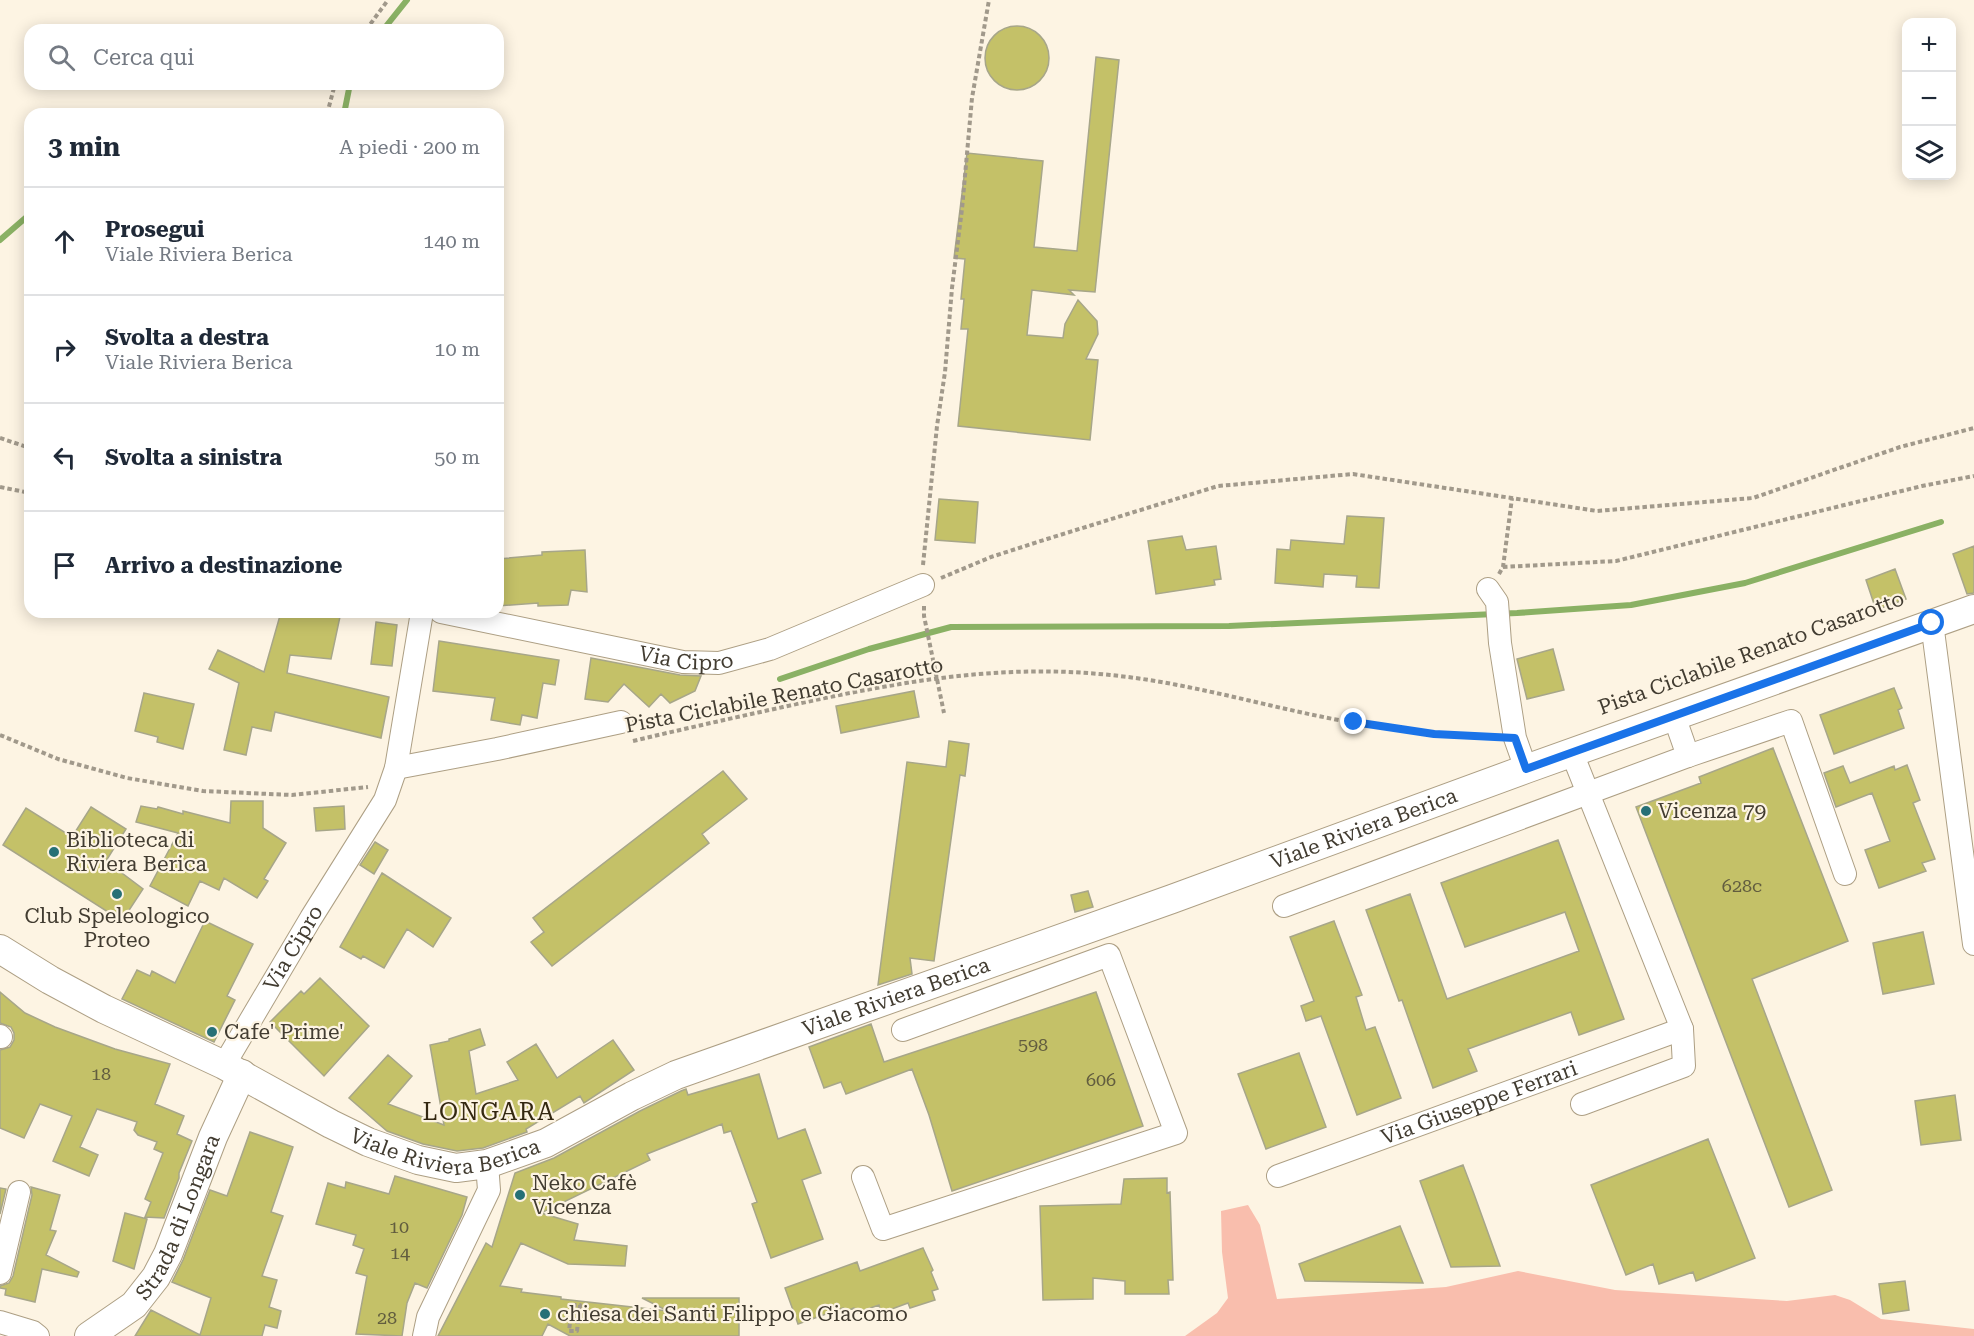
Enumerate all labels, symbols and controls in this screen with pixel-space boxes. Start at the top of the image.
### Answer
map controls [1902,18,1956,180]
button: + [1902,18,1956,72]
search box [24,24,504,90]
icon: search [45,41,78,74]
text: Cerca qui [93,45,194,70]
button: − [1902,72,1956,126]
button: layers [1902,126,1956,180]
text: 3 min [48,132,120,162]
text: A piedi · 200 m [339,135,480,159]
text: Prosegui [105,217,204,242]
icon: ahead [48,225,81,258]
text: 140 m [423,229,480,253]
text: Viale Riviera Berica [105,242,293,266]
text: Svolta a destra [105,325,269,350]
icon: right [48,333,81,366]
text: 10 m [434,337,480,361]
text: Viale Riviera Berica [105,350,293,374]
icon: left [48,441,81,474]
text: Svolta a sinistra [105,445,282,470]
text: 50 m [434,445,480,469]
icon: arrive [48,549,81,582]
text: Arrivo a destinazione [105,553,342,578]
street label: Pista Ciclabile Renato Casarotto [1595,586,1907,720]
route start [1918,609,1944,635]
street label: Via Cipro [637,641,736,675]
street label: Pista Ciclabile Renato Casarotto [623,652,945,738]
route end [1340,708,1366,734]
street label: Viale Riviera Berica [1267,783,1461,874]
place label: Vicenza 79 [1658,799,1766,823]
marker: Vicenza 79 [1639,804,1653,818]
place label: Biblioteca di Riviera Berica [66,828,208,876]
marker: Biblioteca di Riviera Berica [47,845,61,859]
house number: 628c [1722,875,1762,896]
marker: Club Speleologico Proteo [110,887,124,901]
street label: Via Cipro [259,901,328,995]
place label: Club Speleologico Proteo [24,904,210,952]
street label: Viale Riviera Berica [799,952,994,1041]
place label: Cafe' Prime' [224,1020,344,1044]
marker: Cafe' Prime' [205,1025,219,1039]
house number: 598 [1018,1034,1048,1055]
street label: Via Giuseppe Ferrari [1378,1056,1581,1149]
house number: 18 [91,1063,111,1084]
house number: 606 [1086,1069,1116,1090]
district label: LONGARA [423,1098,555,1126]
street label: Viale Riviera Berica [346,1123,544,1180]
street label: Strada di Longara [131,1131,225,1304]
place label: Neko Cafè Vicenza [532,1171,637,1219]
marker: Neko Cafè Vicenza [513,1188,527,1202]
house number: 10 [389,1216,409,1237]
house number: 14 [390,1242,410,1263]
place label: chiesa dei Santi Filippo e Giacomo [557,1302,908,1326]
house number: 28 [377,1307,397,1328]
marker: chiesa dei Santi Filippo e Giacomo [538,1307,552,1321]

